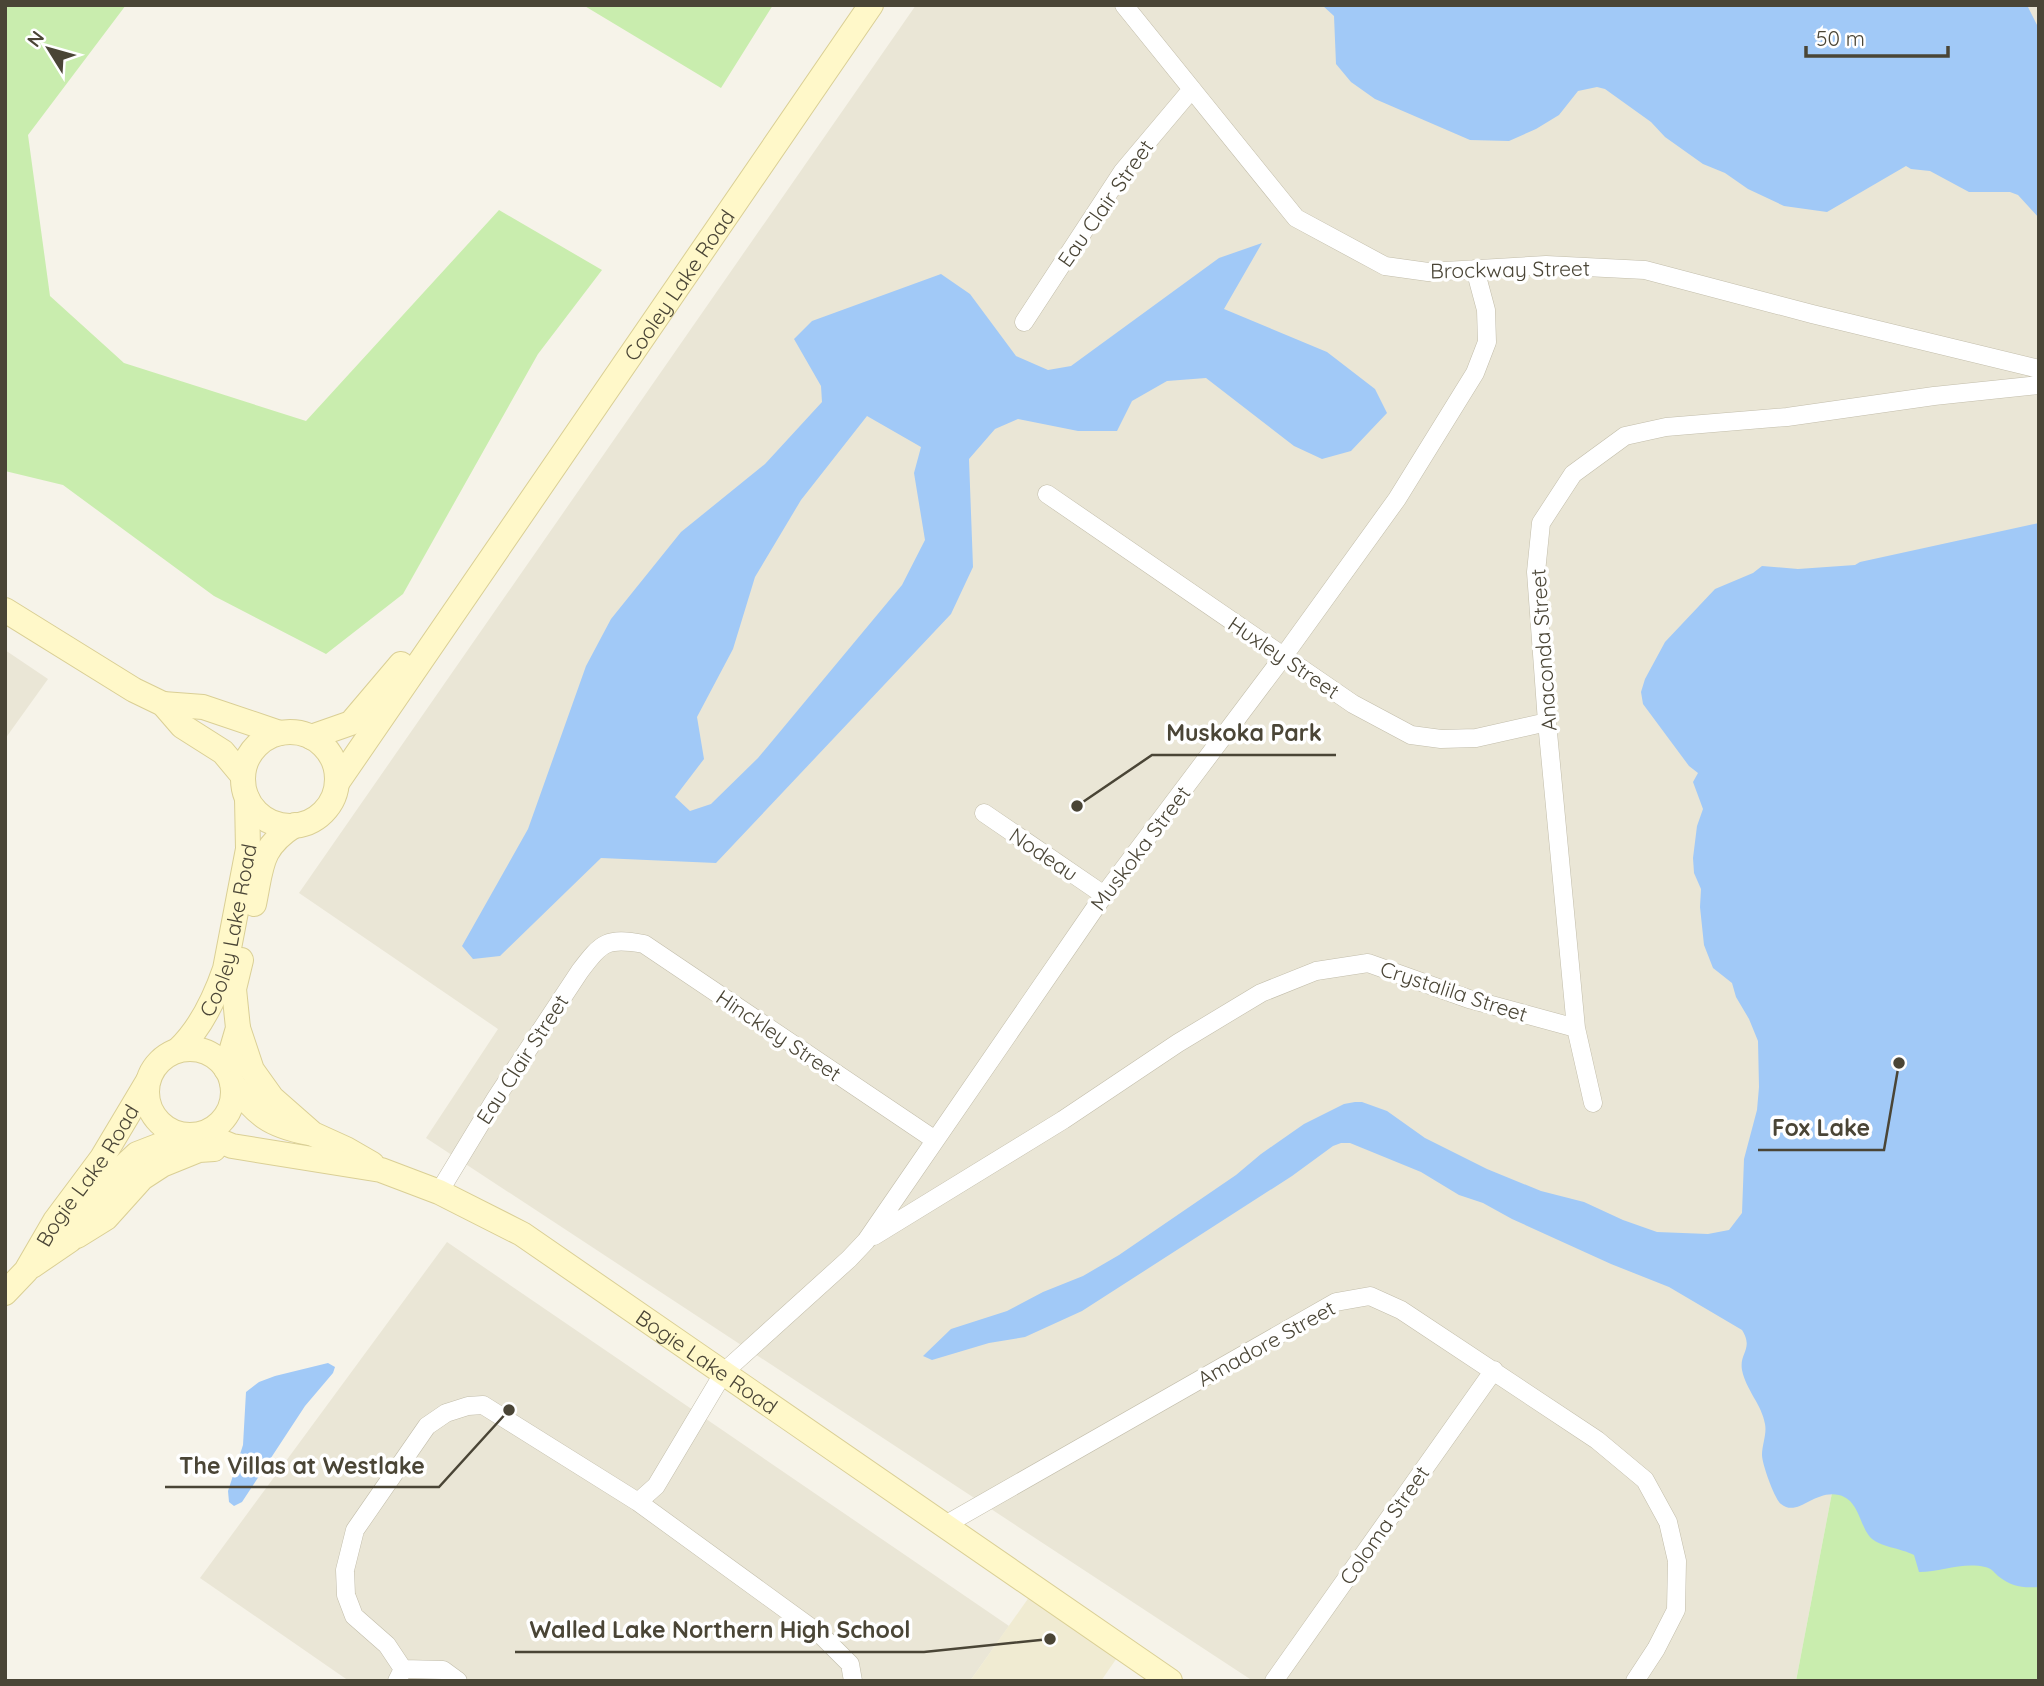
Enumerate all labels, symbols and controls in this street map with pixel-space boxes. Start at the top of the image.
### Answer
north arrow [14,14,84,84]
scale bar [1806,14,1948,58]
text: 50 m [1816,25,1865,51]
text: N [22,26,49,52]
street label: Eau Clair Street [1052,134,1158,272]
street label: Cooley Lake Road [618,204,740,366]
street label: Brockway Street [1430,255,1590,283]
street label: Anaconda Street [1524,568,1562,732]
street label: Huxley Street [1223,610,1345,704]
callout: Muskoka Park [1152,711,1336,755]
text: Muskoka Park [1166,718,1322,747]
street label: Muskoka Street [1085,780,1195,916]
street label: Nodeau [1005,822,1083,886]
street label: Cooley Lake Road [193,841,262,1021]
street label: Crystalila Street [1377,955,1531,1027]
street label: Hinckley Street [712,984,846,1086]
street label: Eau Clair Street [470,989,574,1129]
street label: Bogie Lake Road [30,1100,144,1251]
callout: Fox Lake [1758,1106,1884,1150]
text: Fox Lake [1772,1113,1870,1142]
street label: Amadore Street [1193,1294,1339,1392]
street label: Bogie Lake Road [631,1304,783,1419]
callout: The Villas at Westlake [165,1443,439,1487]
text: The Villas at Westlake [179,1451,425,1480]
street label: Coloma Street [1334,1461,1434,1589]
callout: Walled Lake Northern High School [515,1608,924,1652]
text: Walled Lake Northern High School [530,1615,911,1644]

